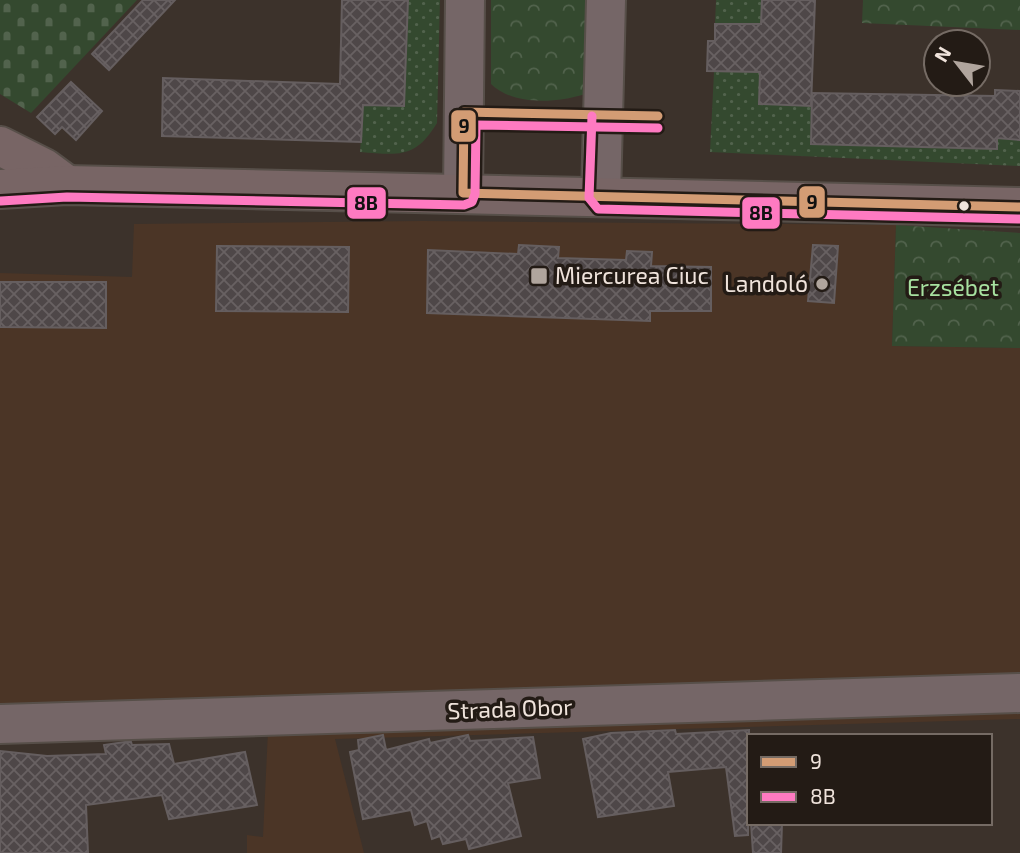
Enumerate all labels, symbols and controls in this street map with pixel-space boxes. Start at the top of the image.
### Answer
north arrow [922,28,992,98]
text: N [929,42,955,66]
line badge: 9 [450,109,477,143]
text: 9 [458,114,470,137]
line badge: 9 [798,185,826,219]
line badge: 8B [346,186,387,220]
text: 9 [806,190,818,213]
text: 8B [354,191,378,214]
line badge: 8B [741,196,781,230]
unlabelled marker [957,199,971,213]
text: 8B [749,201,773,224]
place label: Miercurea Ciuc [555,261,709,289]
marker: Miercurea Ciuc [529,266,549,286]
place label: Landoló [724,269,808,297]
park label: Erzsébet [907,273,999,301]
marker: Landoló [814,276,830,292]
street label: Strada Obor [447,692,573,724]
legend [747,734,992,825]
text: 9 [810,748,822,773]
text: 8B [810,783,836,808]

